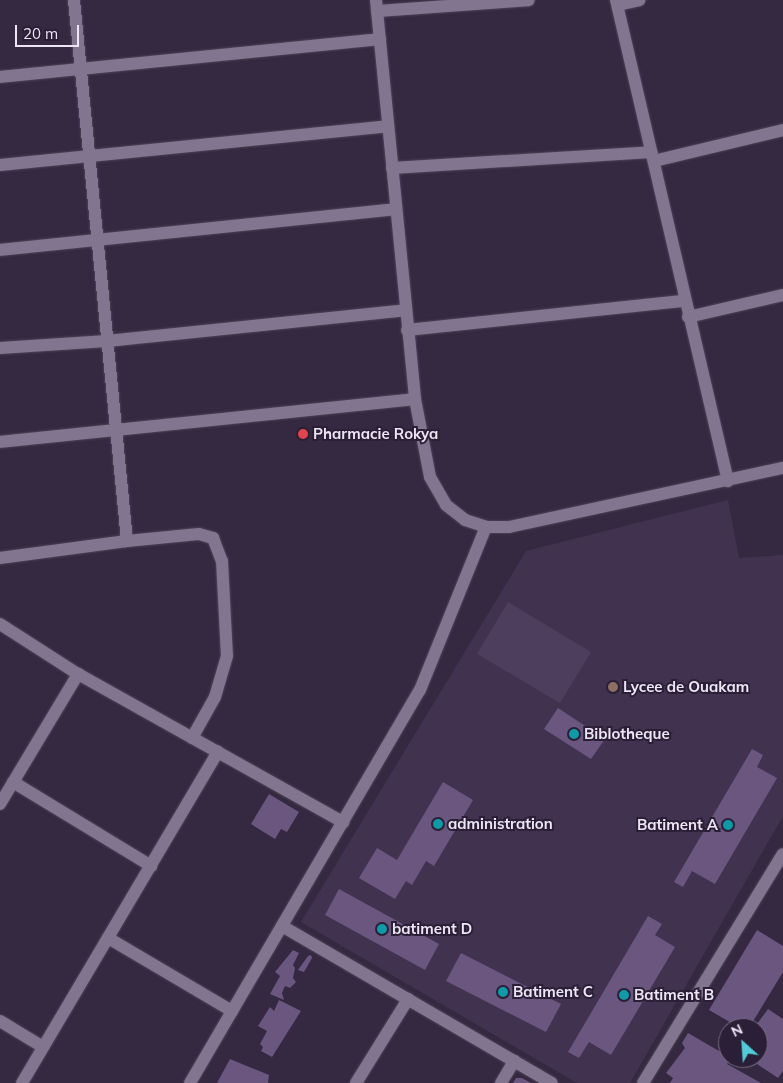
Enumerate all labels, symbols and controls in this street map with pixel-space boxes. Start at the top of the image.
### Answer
scale bar [18,15,81,47]
text: 20 m [23,24,58,43]
place label: Pharmacie Rokya [313,425,438,443]
marker: Pharmacie Rokya [297,428,309,440]
place label: Lycee de Ouakam [623,678,749,696]
marker: Lycee de Ouakam [607,681,619,693]
place label: Biblotheque [584,725,670,743]
marker: Biblotheque [568,728,580,740]
place label: administration [448,815,553,833]
place label: Batiment A [637,816,718,834]
marker: administration [432,818,444,830]
marker: Batiment A [722,819,734,831]
place label: batiment D [392,920,472,938]
marker: batiment D [376,923,388,935]
place label: Batiment C [513,983,593,1001]
marker: Batiment C [497,986,509,998]
place label: Batiment B [634,986,714,1004]
marker: Batiment B [618,989,630,1001]
north arrow [718,1018,768,1068]
text: N [728,1020,746,1041]

